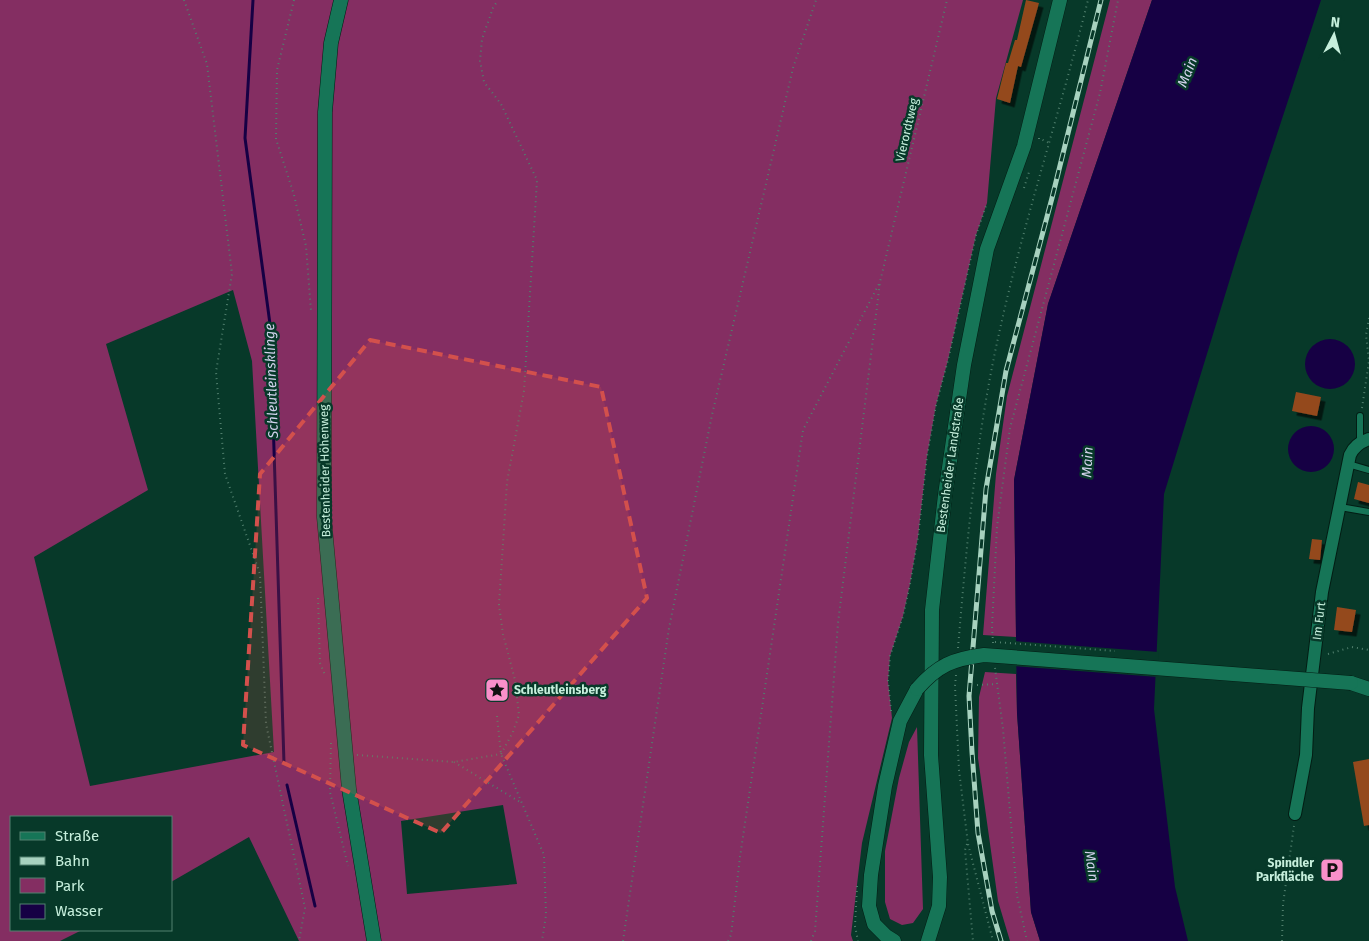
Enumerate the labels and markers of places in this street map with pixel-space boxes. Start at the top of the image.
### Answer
place icon: Schleutleinsberg [484,677,510,703]
place label: Schleutleinsberg [514,683,607,697]
place label: Spindler Parkfläche [1256,856,1314,884]
parking icon: Spindler Parkfläche [1319,857,1345,883]

